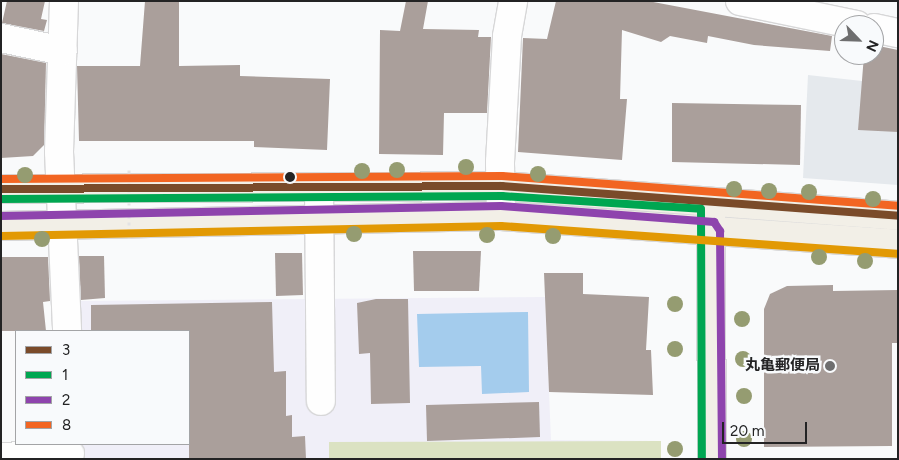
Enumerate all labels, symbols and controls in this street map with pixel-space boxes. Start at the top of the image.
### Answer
north arrow [834,15,884,65]
text: N [862,37,882,54]
unlabelled marker [285,172,295,182]
legend [15,330,190,445]
text: 3 [62,341,70,359]
place label: 丸亀郵便局 [745,357,820,375]
marker: 丸亀郵便局 [824,360,836,372]
text: 1 [62,366,68,384]
text: 2 [62,391,70,409]
scale bar [724,412,809,444]
text: 8 [62,416,71,434]
text: 20 m [730,422,764,440]

